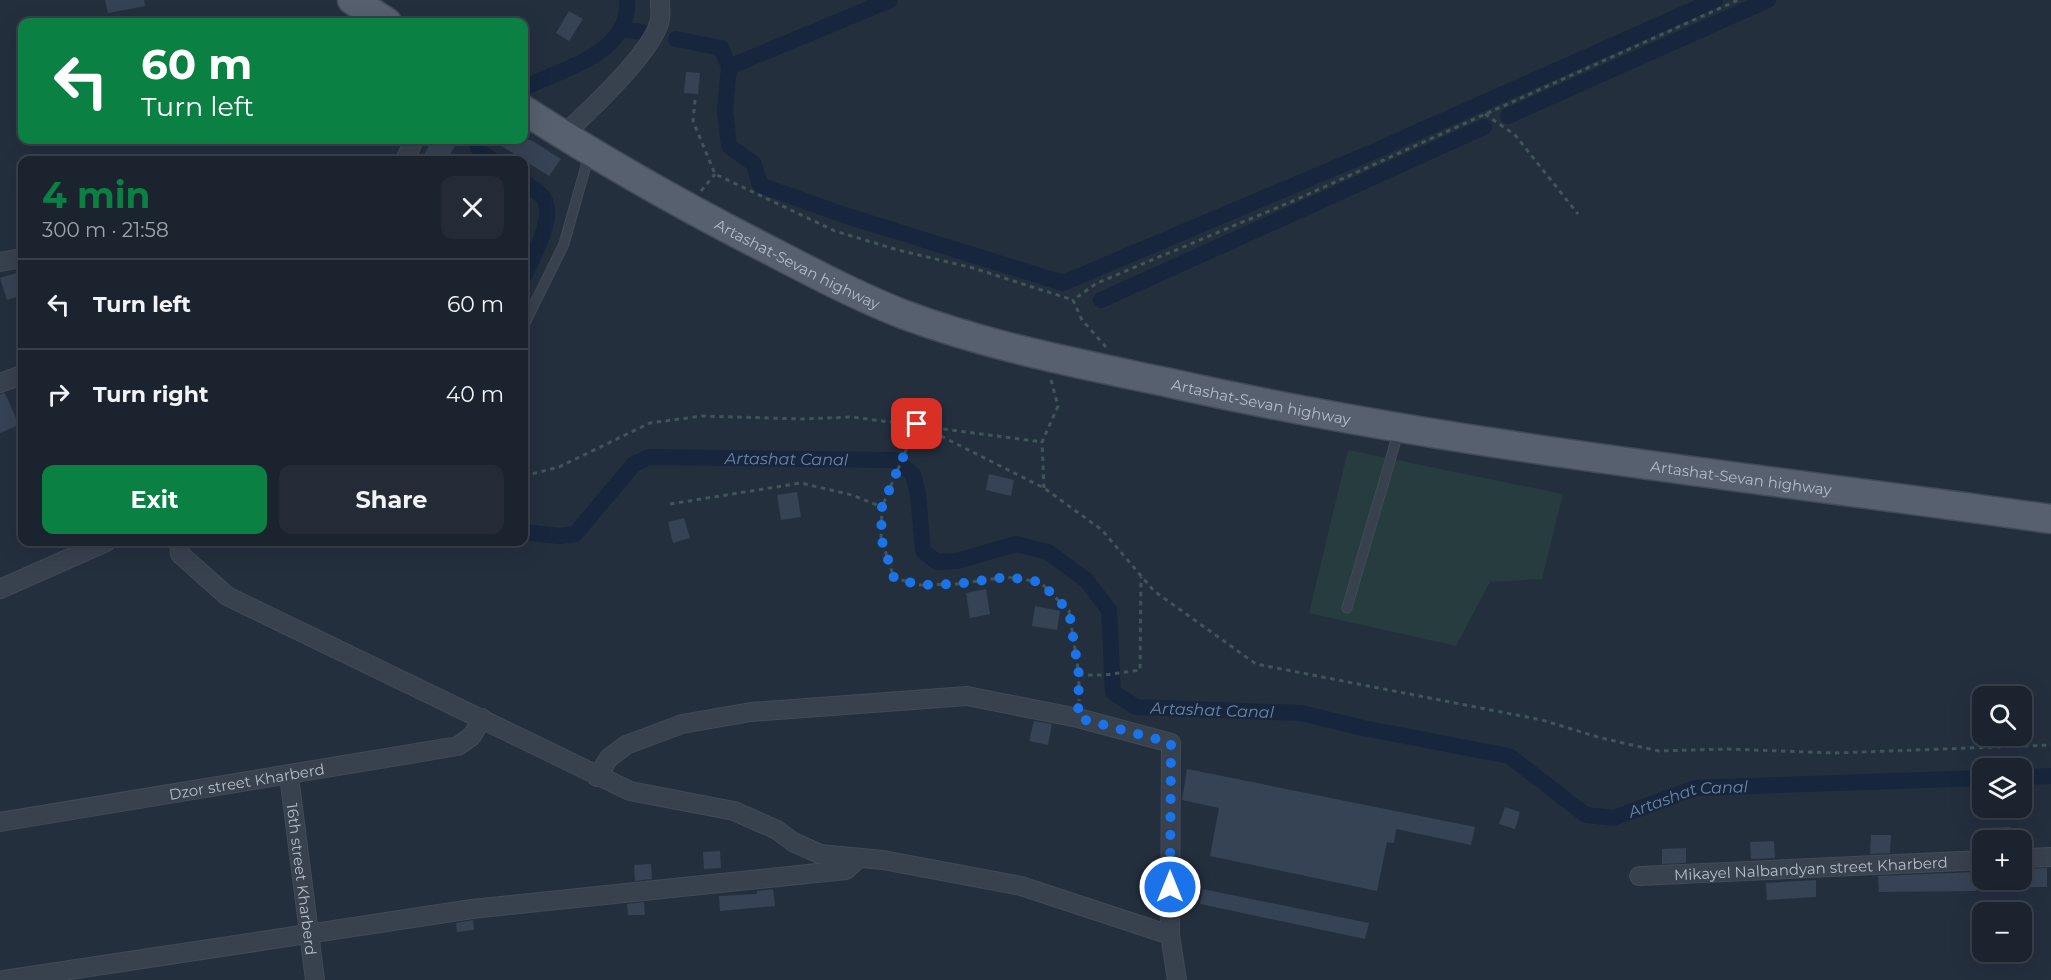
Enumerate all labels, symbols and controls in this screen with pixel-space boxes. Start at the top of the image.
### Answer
text: 60 m [141,38,252,90]
icon: left [42,42,120,120]
text: Turn left [141,90,254,123]
text: 4 min [42,173,150,217]
button: close [441,176,504,239]
street label: Artashat-Sevan highway [712,214,884,313]
text: 300 m · 21:58 [42,218,169,242]
icon: left [42,288,75,321]
text: Turn left [93,291,191,318]
text: 60 m [447,291,504,318]
street label: Artashat-Sevan highway [1170,374,1353,429]
icon: right [42,378,75,411]
text: Turn right [93,381,208,408]
text: 40 m [446,381,504,408]
pin [891,398,942,449]
icon: arrive [900,407,933,440]
water label: Artashat Canal [724,448,849,469]
street label: Artashat-Sevan highway [1649,456,1834,499]
button: Exit [42,465,267,534]
button: Share [279,465,504,534]
map controls [1972,686,2032,962]
button: search [1972,686,2032,746]
water label: Artashat Canal [1149,698,1275,722]
button: layers [1972,758,2032,818]
street label: Dzor street Kharberd [167,759,326,803]
water label: Artashat Canal [1625,777,1749,822]
street label: 16th street Kharberd [283,802,321,956]
button: + [1972,830,2032,890]
street label: Mikayel Nalbandyan street Kharberd [1673,852,1948,884]
position arrow [1138,855,1202,919]
button: − [1972,902,2032,962]

